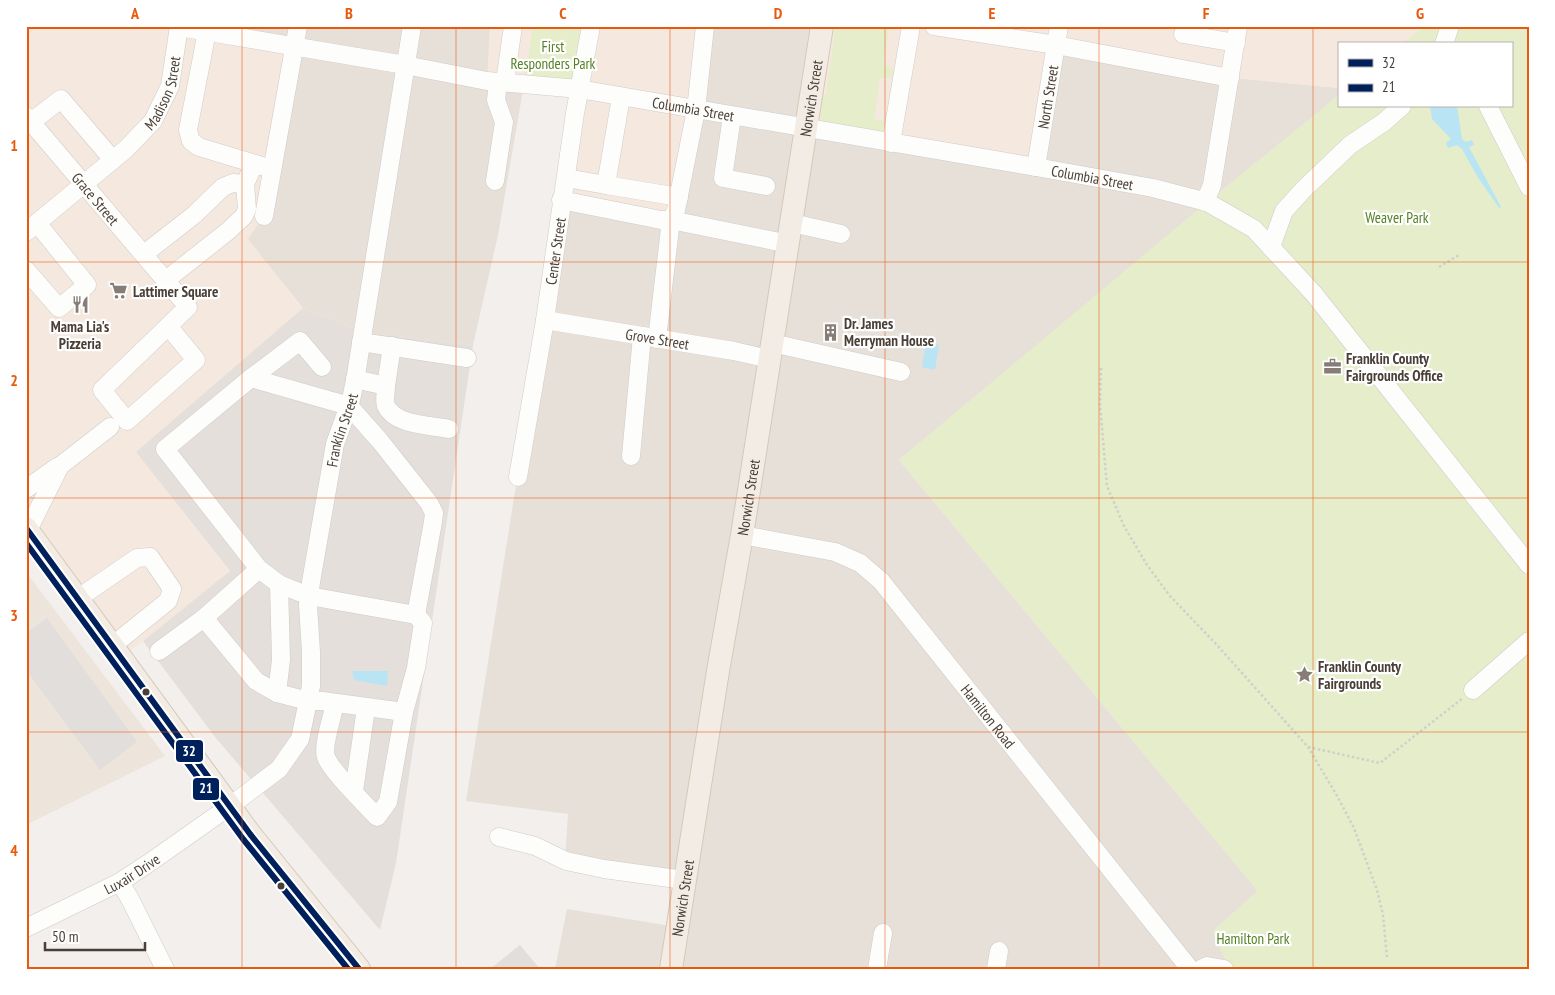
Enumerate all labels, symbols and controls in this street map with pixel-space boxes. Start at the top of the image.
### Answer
text: A [130,3,140,23]
text: B [345,3,353,23]
text: C [559,3,567,23]
text: D [774,3,783,23]
text: E [989,3,996,23]
text: F [1203,3,1210,23]
text: G [1416,3,1424,23]
park label: First Responders Park [511,37,596,73]
legend [1338,42,1512,108]
text: 32 [1382,53,1396,72]
street label: Madison Street [140,55,184,134]
street label: Norwich Street [795,59,826,138]
street label: North Street [1033,64,1062,130]
text: 21 [1382,77,1396,96]
street label: Columbia Street [651,92,736,125]
text: 1 [10,135,18,155]
street label: Columbia Street [1050,160,1135,194]
street label: Grace Street [68,168,124,229]
park label: Weaver Park [1365,208,1429,227]
street label: Center Street [541,216,569,286]
supermarket icon: Lattimer Square [109,281,129,301]
place label: Lattimer Square [133,282,218,301]
restaurant icon: Mama Lia's Pizzeria [70,295,90,315]
place label: Dr. James Merryman House [844,314,934,350]
place label: Mama Lia's Pizzeria [51,317,109,353]
building icon: Dr. James Merryman House [820,322,840,342]
street label: Grove Street [624,324,691,353]
place label: Franklin County Fairgrounds Office [1346,349,1443,385]
office icon: Franklin County Fairgrounds Office [1322,357,1342,377]
text: 2 [10,370,18,390]
street label: Franklin Street [322,392,362,468]
street label: Norwich Street [733,458,763,537]
text: 3 [10,605,18,625]
place label: Franklin County Fairgrounds [1318,657,1402,693]
place icon: Franklin County Fairgrounds [1294,665,1314,685]
street label: Hamilton Road [957,680,1020,752]
unlabelled marker [141,687,151,697]
line badge: 32 [175,739,204,763]
text: 32 [182,742,196,760]
line badge: 21 [192,777,220,801]
text: 21 [199,779,213,797]
text: 4 [10,840,18,860]
street label: Luxair Drive [101,849,163,898]
street label: Norwich Street [667,858,698,937]
unlabelled marker [276,881,286,891]
scale bar [45,920,145,952]
text: 50 m [52,927,78,946]
park label: Hamilton Park [1216,929,1290,948]

